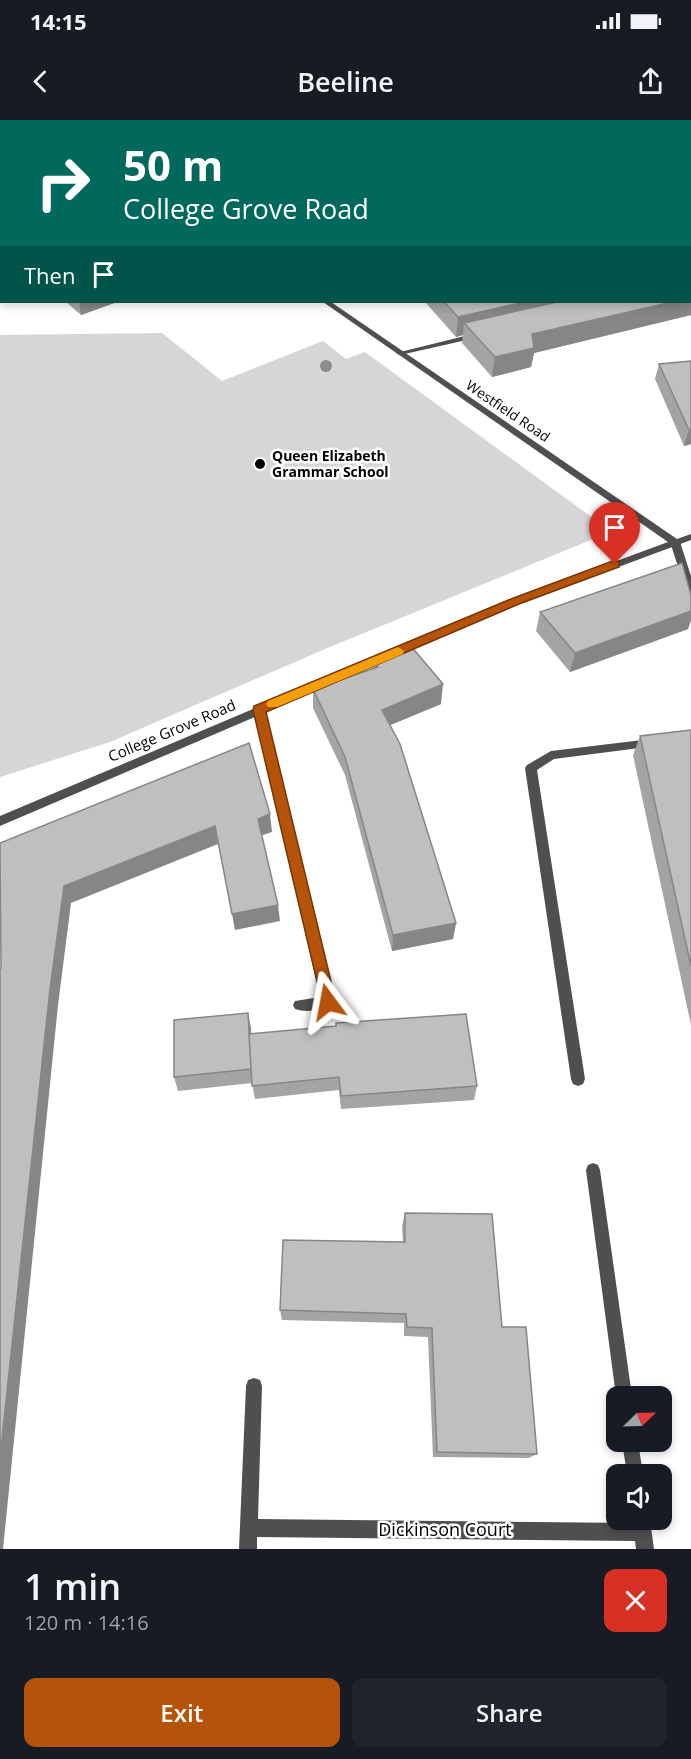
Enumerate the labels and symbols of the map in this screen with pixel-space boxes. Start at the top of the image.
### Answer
street label: Westfield Road [462,375,554,446]
place label: Queen Elizabeth Grammar School [272,446,389,481]
marker: Queen Elizabeth Grammar School [253,457,267,471]
pin [589,502,640,564]
street label: College Grove Road [105,694,238,766]
position arrow [296,970,360,1034]
north arrow [606,1386,672,1452]
street label: Dickinson Court [378,1517,512,1541]

